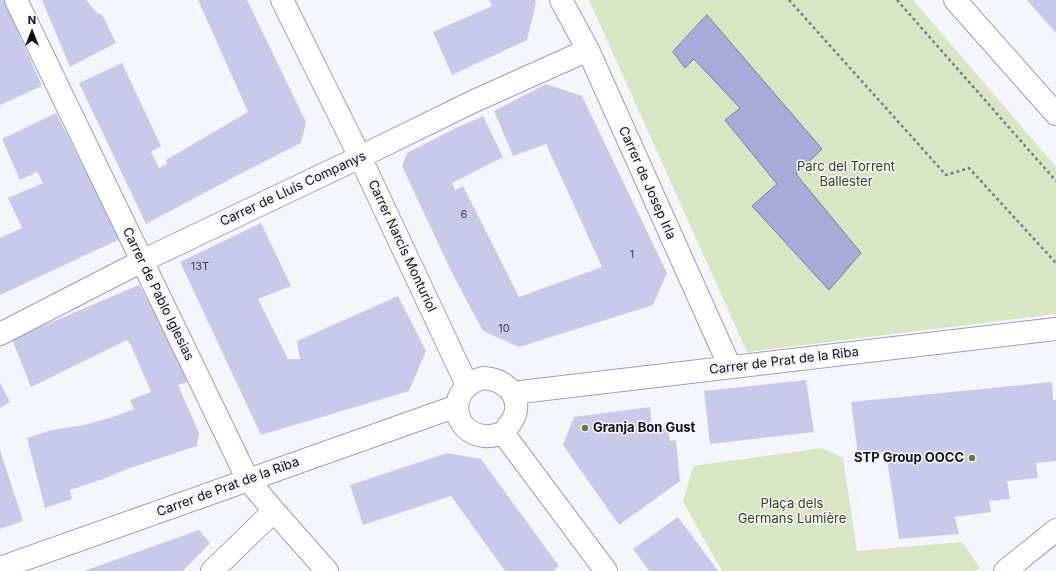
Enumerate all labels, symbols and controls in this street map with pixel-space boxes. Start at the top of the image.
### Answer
north arrow [12,12,52,52]
text: N [28,13,36,27]
street label: Carrer de Josep Irla [615,124,679,242]
street label: Carrer de Lluís Companys [217,148,369,230]
park label: Parc del Torrent Ballester [797,159,895,190]
street label: Carrer Narcís Monturiol [365,177,439,315]
house number: 6 [461,208,467,222]
street label: Carrer de Pablo Iglesias [119,225,197,363]
house number: 1 [630,248,634,262]
house number: 13T [191,260,209,274]
house number: 10 [498,322,510,336]
street label: Carrer de Prat de la Riba [708,344,860,378]
place label: Granja Bon Gust [593,420,695,436]
marker: Granja Bon Gust [580,423,590,433]
place label: STP Group OOCC [854,450,964,466]
marker: STP Group OOCC [967,453,977,463]
street label: Carrer de Prat de la Riba [155,454,301,520]
park label: Plaça dels Germans Lumière [738,496,846,527]

